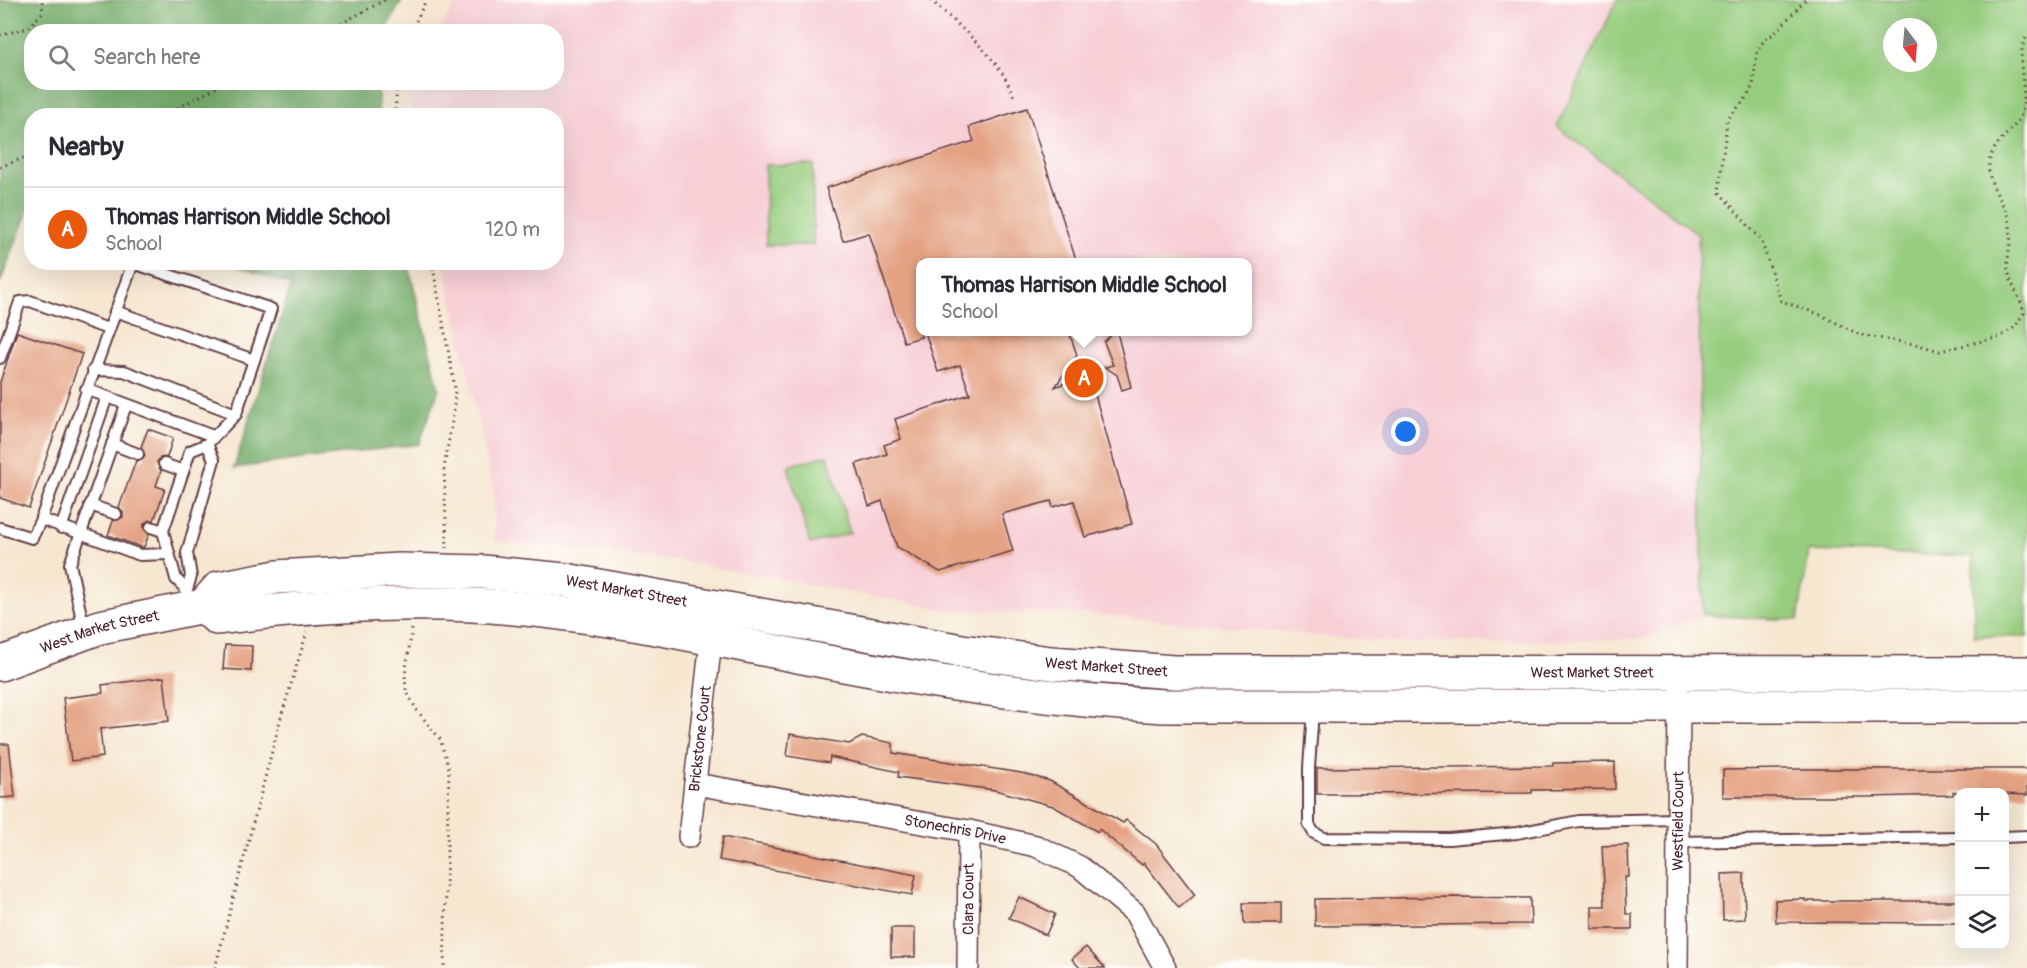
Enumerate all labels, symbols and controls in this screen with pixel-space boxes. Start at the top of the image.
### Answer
north arrow [1883,18,1937,72]
search box [24,24,564,90]
icon: search [45,41,78,74]
text: Search here [93,43,200,71]
text: Nearby [48,131,124,163]
text: Thomas Harrison Middle School [105,203,391,231]
text: A [61,217,74,242]
text: 120 m [485,217,540,242]
text: School [105,231,162,256]
popup [916,258,1252,336]
text: Thomas Harrison Middle School [941,271,1227,299]
text: School [941,299,999,324]
pin: A [1064,356,1104,400]
your location [1391,417,1420,446]
street label: West Market Street [564,571,690,612]
street label: West Market Street [38,606,162,658]
street label: West Market Street [1044,654,1169,682]
street label: West Market Street [1531,663,1655,683]
street label: Brickstone Court [685,684,716,793]
street label: Westfield Court [1669,770,1688,871]
map controls [1955,788,2009,950]
button: + [1955,788,2009,842]
street label: Stonechris Drive [903,811,1008,849]
button: − [1955,842,2009,896]
street label: Clara Court [959,862,979,935]
button: layers [1955,896,2009,950]

